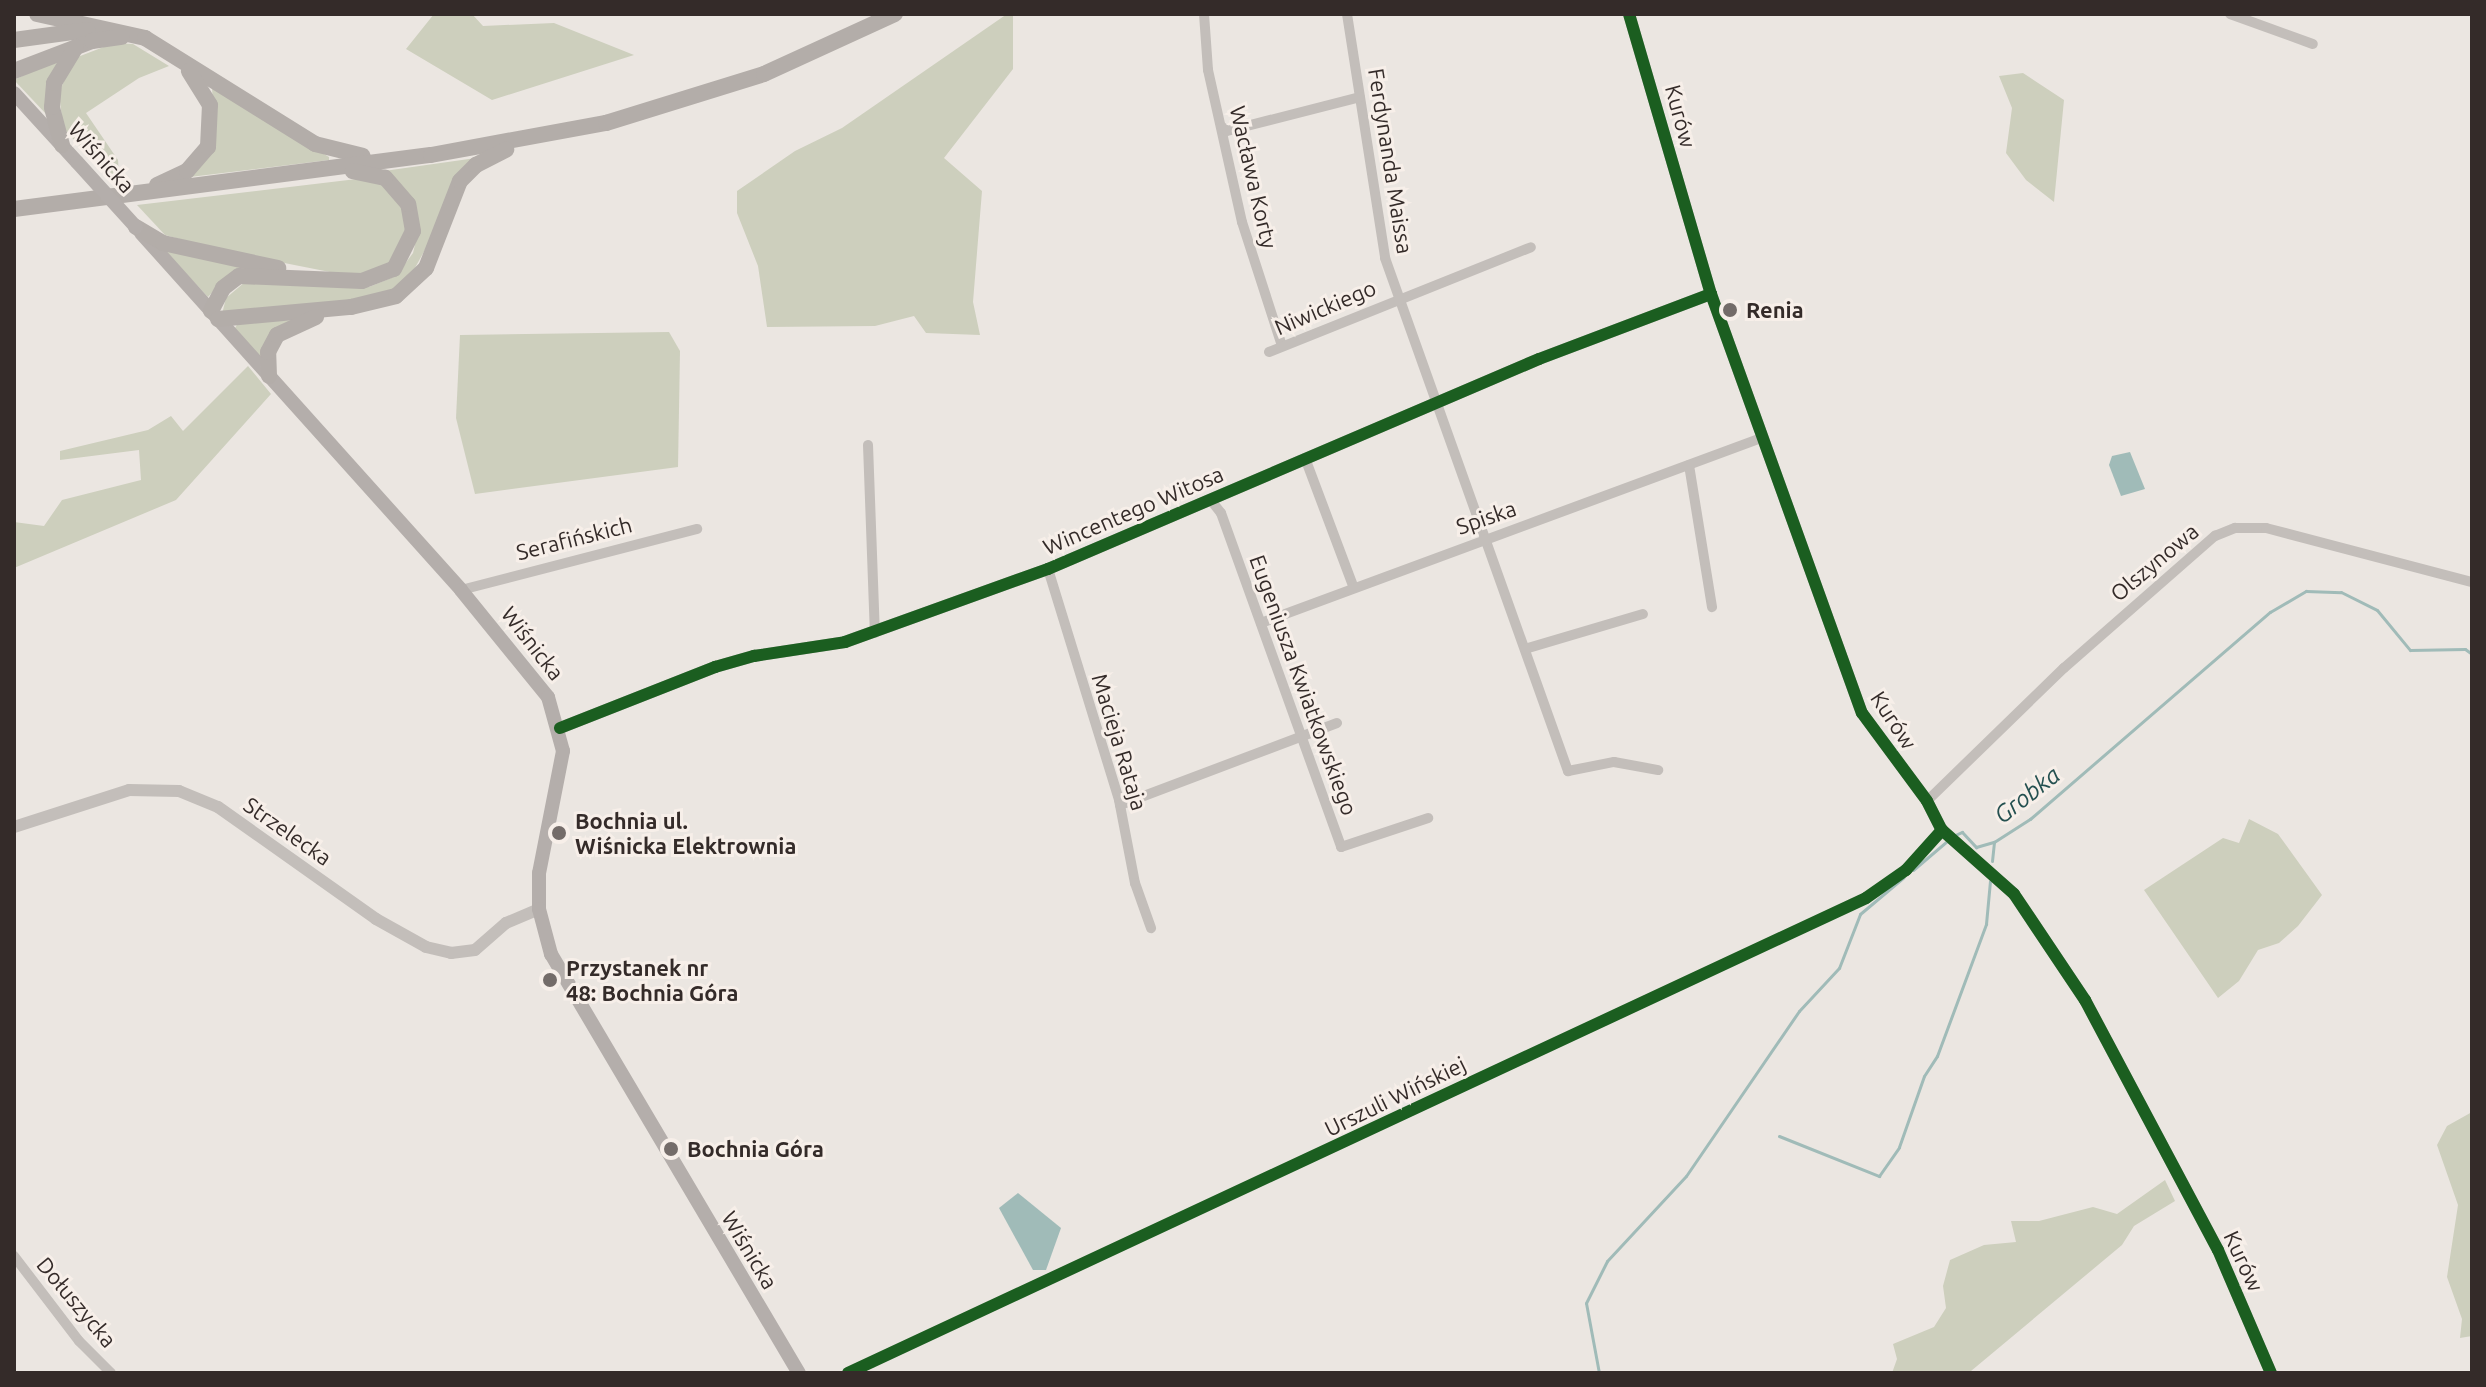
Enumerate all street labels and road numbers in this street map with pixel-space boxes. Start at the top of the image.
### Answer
street label: Ferdynanda Maissa [1363,66,1419,256]
street label: Kurów [1660,82,1702,150]
street label: Wacława Korty [1225,103,1283,251]
street label: Wiśnicka [63,116,141,198]
street label: Niwickiego [1270,274,1380,340]
street label: Wincentego Witosa [1039,460,1227,560]
street label: Spiska [1453,494,1519,540]
street label: Serafińskich [513,511,635,565]
street label: Olszynowa [2105,518,2203,606]
street label: Eugeniusza Kwiatkowskiego [1245,551,1363,819]
street label: Wiśnicka [496,601,570,685]
street label: Macieja Rataja [1087,671,1153,813]
street label: Kurów [1865,686,1923,754]
street label: Strzelecka [239,791,337,871]
street label: Urszuli Wińskiej [1320,1050,1470,1142]
street label: Wiśnicka [716,1206,784,1294]
street label: Kurów [2218,1226,2270,1296]
street label: Dołuszycka [32,1251,122,1353]

